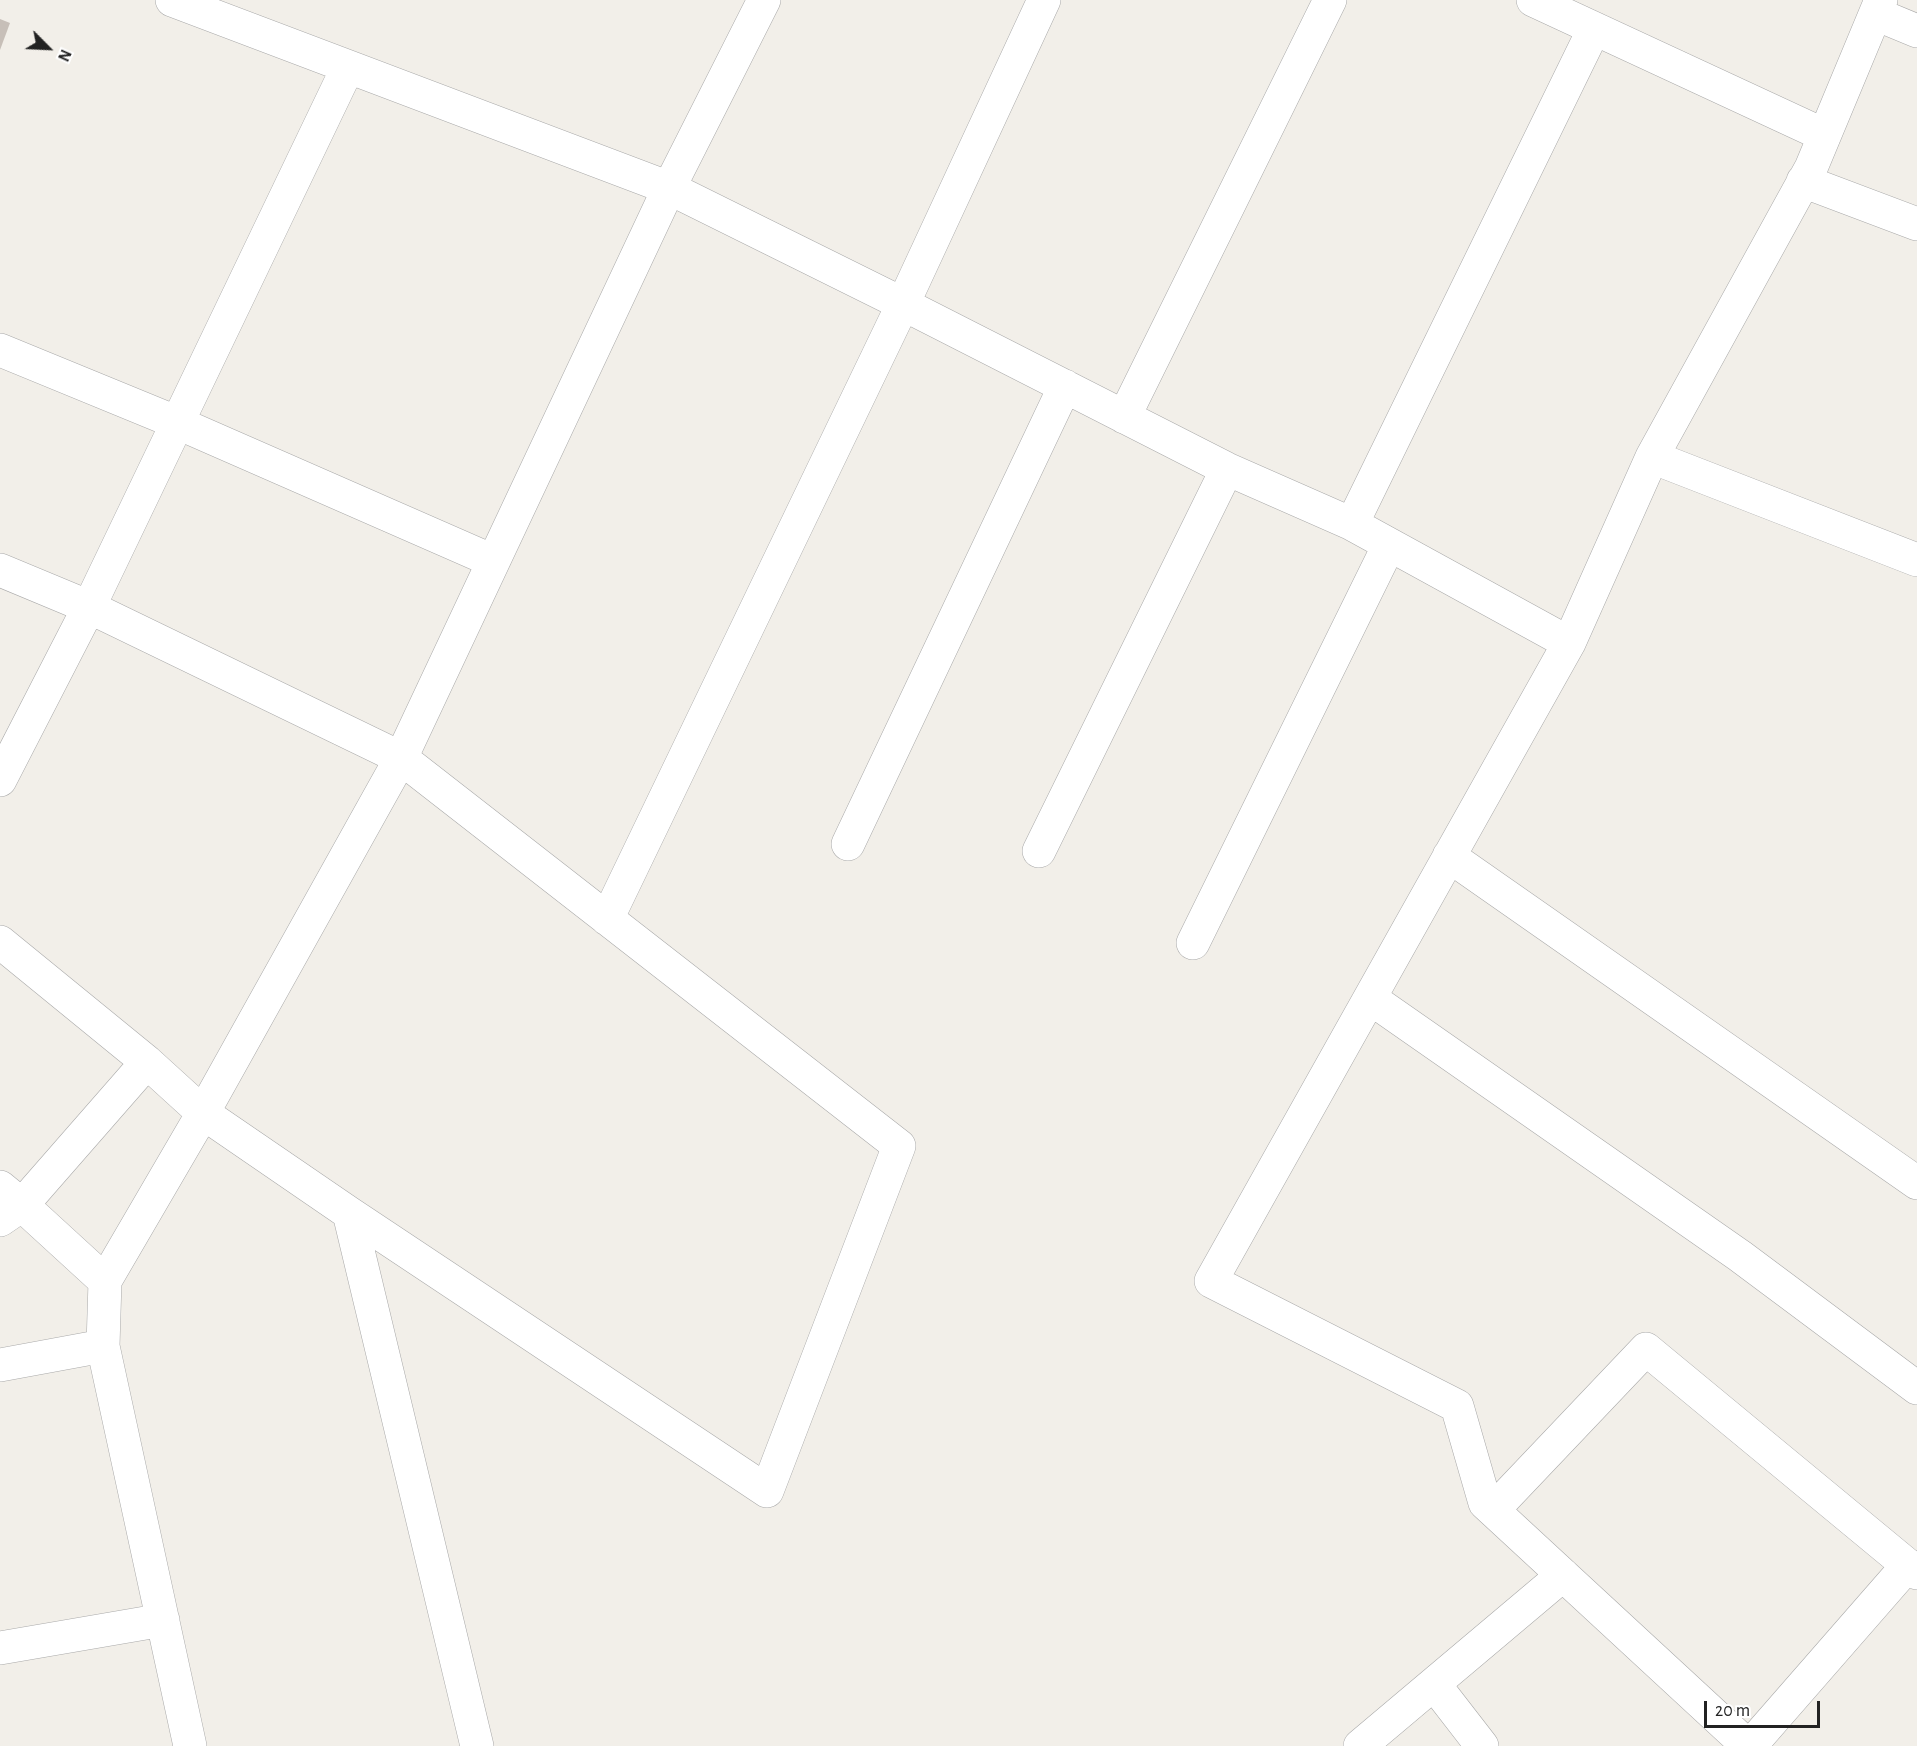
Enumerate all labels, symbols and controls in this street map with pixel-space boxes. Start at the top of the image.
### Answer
north arrow [18,18,78,78]
text: N [55,47,74,64]
scale bar [1707,1689,1822,1727]
text: 20 m [1715,1702,1750,1720]

